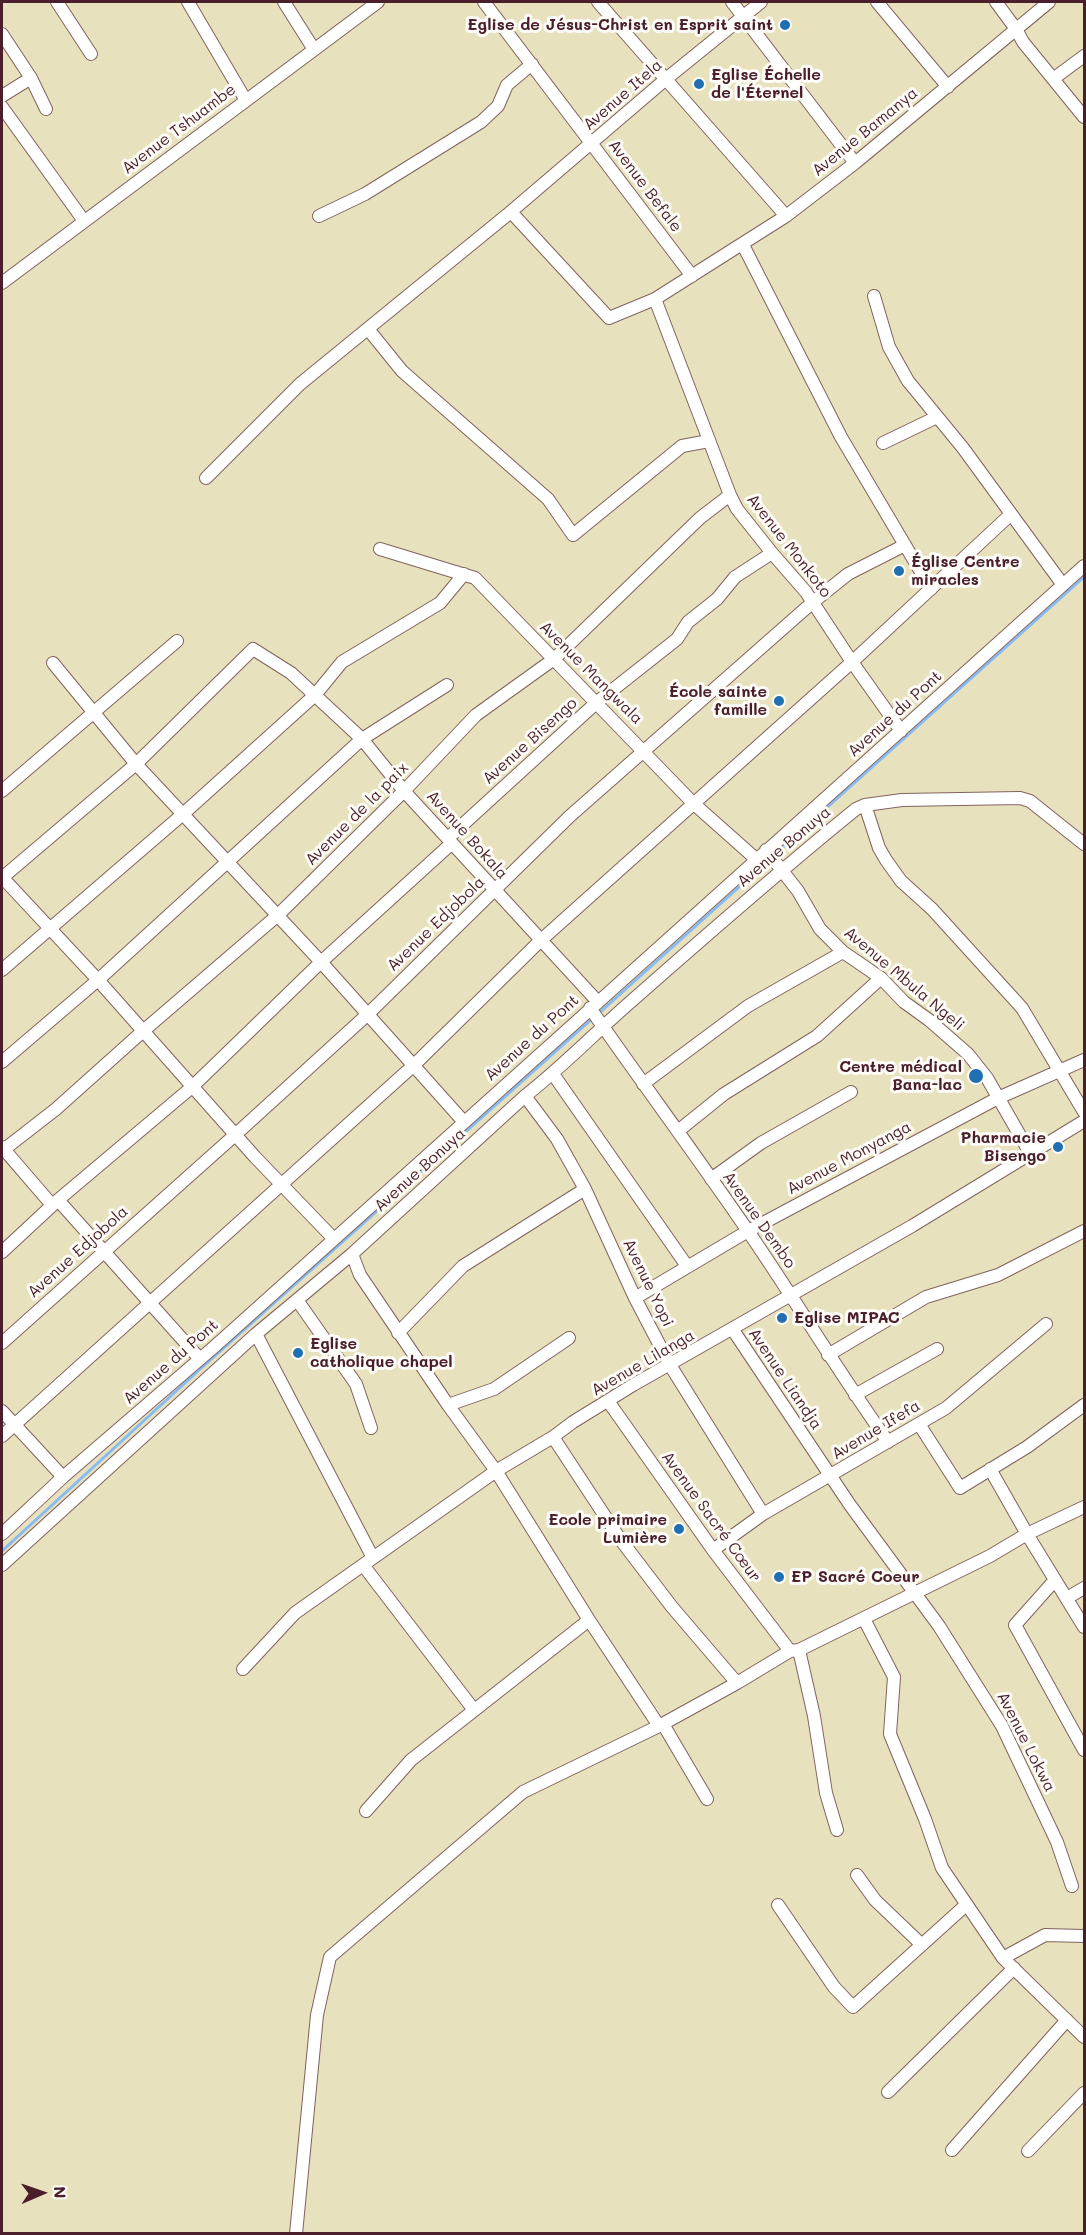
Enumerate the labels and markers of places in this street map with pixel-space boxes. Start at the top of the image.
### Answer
place label: Eglise de Jésus-Christ en Esprit saint [467,15,773,35]
marker: Eglise de Jésus-Christ en Esprit saint [778,18,792,32]
place label: Eglise Échelle de l'Éternel [711,65,821,103]
marker: Eglise Échelle de l'Éternel [692,77,706,91]
place label: Église Centre miracles [911,552,1019,590]
marker: Église Centre miracles [892,564,906,578]
place label: École sainte famille [669,682,767,720]
marker: École sainte famille [772,694,786,708]
place label: Centre médical Bana-lac [839,1057,962,1095]
marker: Centre médical Bana-lac [967,1067,985,1085]
place label: Pharmacie Bisengo [961,1128,1046,1166]
marker: Pharmacie Bisengo [1051,1140,1065,1154]
place label: Eglise MIPAC [794,1308,900,1328]
marker: Eglise MIPAC [775,1311,789,1325]
place label: Eglise catholique chapel [310,1334,453,1372]
marker: Eglise catholique chapel [291,1346,305,1360]
place label: Ecole primaire Lumière [548,1510,667,1548]
marker: Ecole primaire Lumière [672,1522,686,1536]
place label: EP Sacré Coeur [791,1567,920,1587]
marker: EP Sacré Coeur [772,1570,786,1584]

